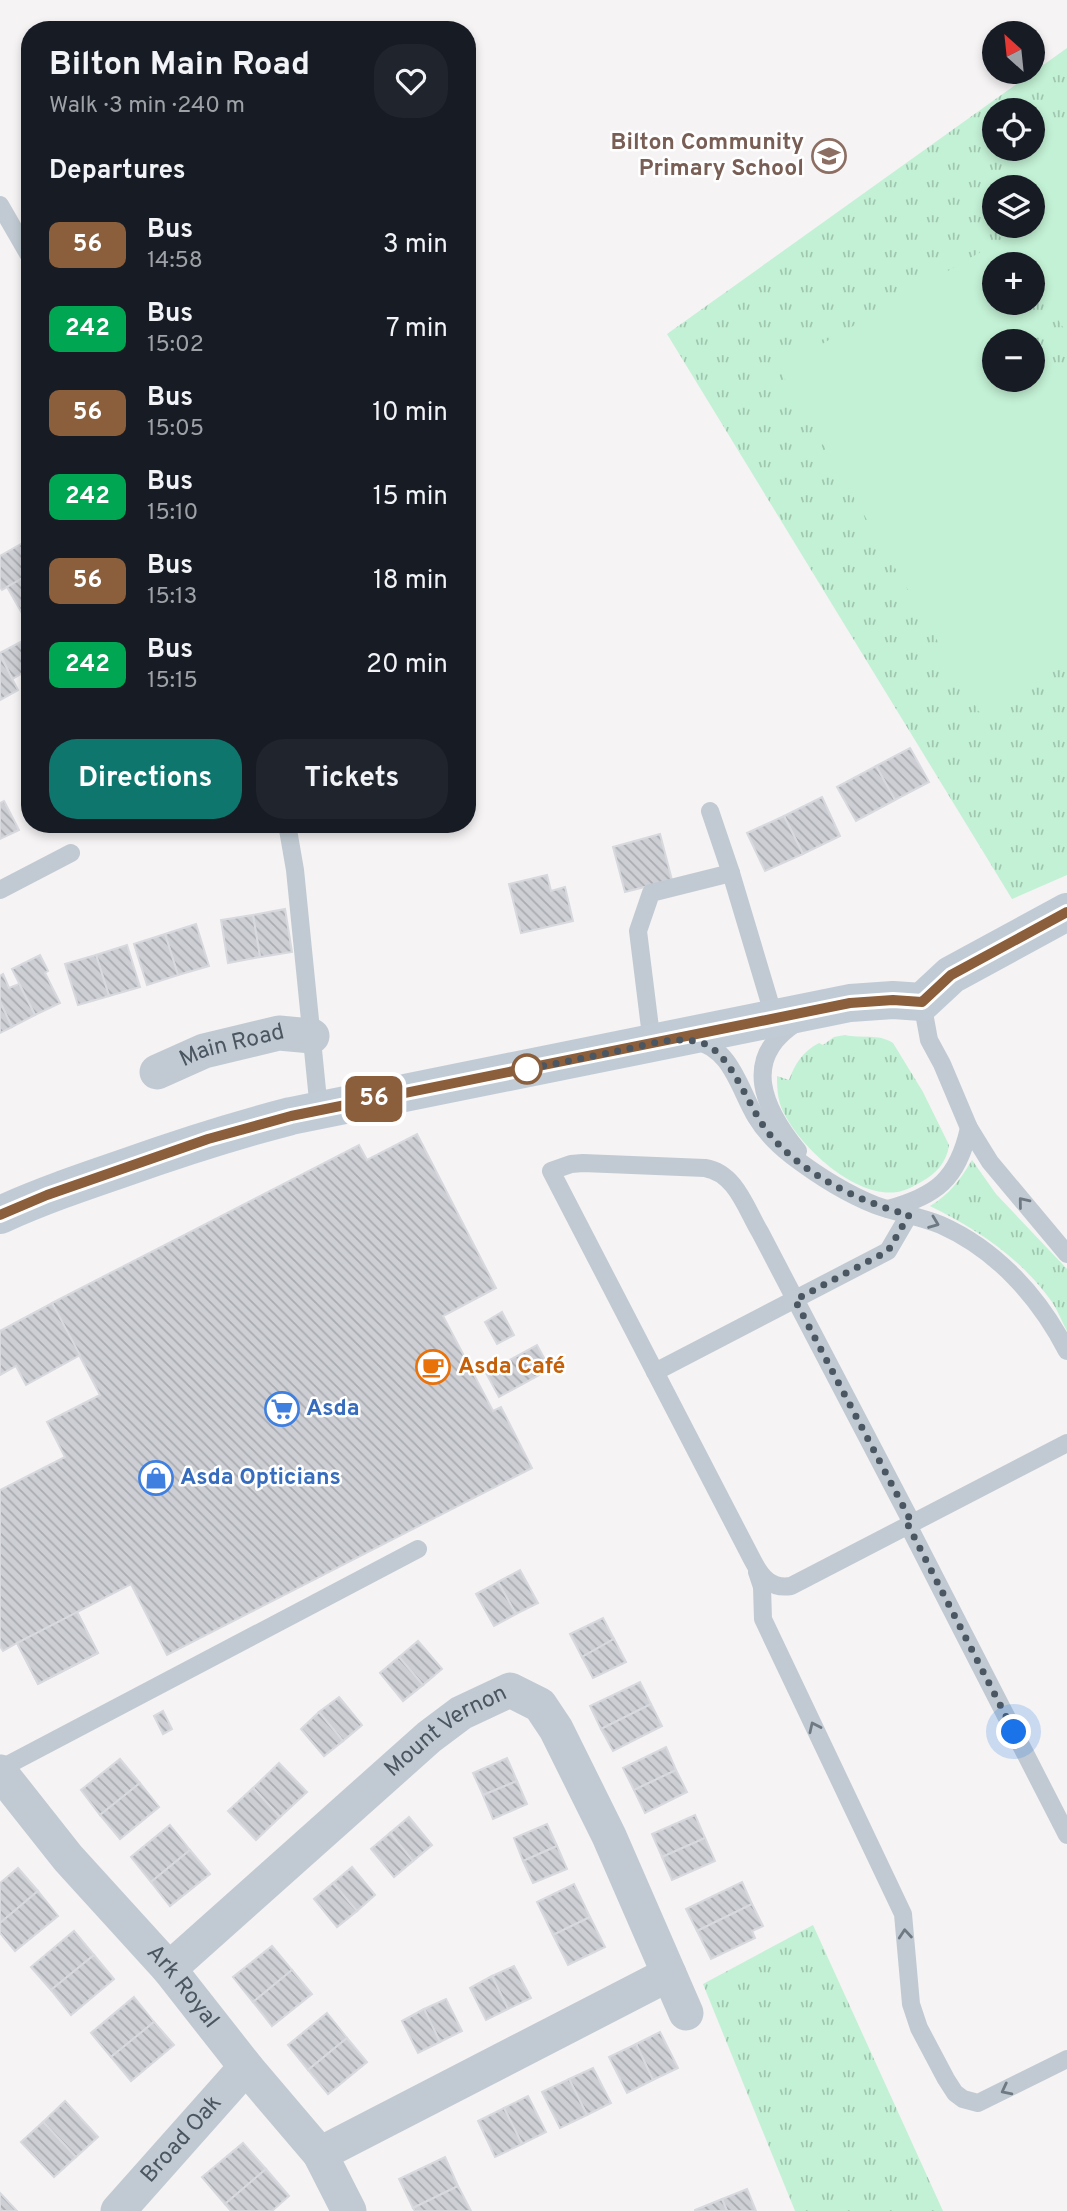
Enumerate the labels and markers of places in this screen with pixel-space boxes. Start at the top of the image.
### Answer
place label: Bilton Community Primary School [611,129,804,184]
school or university icon: Bilton Community Primary School [810,137,848,175]
unlabelled marker [512,1054,542,1084]
cafe icon: Asda Café [414,1348,452,1386]
place label: Asda Café [458,1353,565,1382]
supermarket icon: Asda [263,1390,301,1428]
place label: Asda [306,1395,360,1424]
shop icon: Asda Opticians [137,1459,175,1497]
place label: Asda Opticians [180,1464,341,1493]

